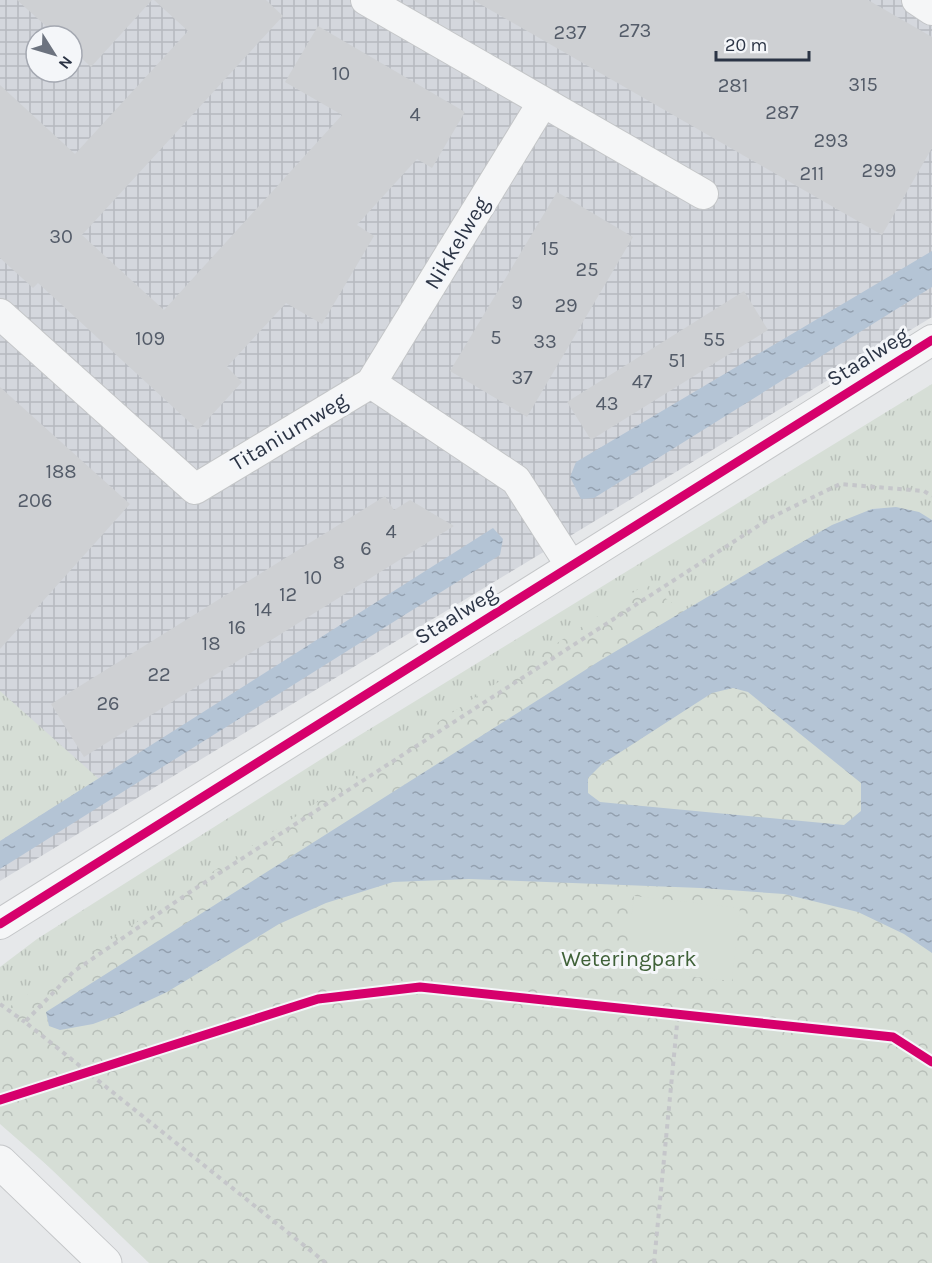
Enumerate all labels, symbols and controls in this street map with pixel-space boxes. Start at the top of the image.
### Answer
house number: 273 [619,19,651,42]
house number: 237 [554,21,587,44]
north arrow [24,24,84,84]
scale bar [716,24,809,62]
text: 20 m [725,34,767,56]
text: N [55,52,77,73]
house number: 10 [332,62,350,85]
house number: 315 [848,73,878,96]
house number: 281 [718,74,748,97]
house number: 287 [765,101,799,124]
house number: 4 [409,103,421,126]
house number: 293 [814,129,849,152]
house number: 299 [862,159,896,182]
house number: 211 [800,162,824,185]
street label: Nikkelweg [419,191,495,294]
house number: 30 [49,225,73,248]
house number: 15 [541,237,559,260]
house number: 25 [576,258,598,281]
house number: 9 [511,291,523,314]
house number: 29 [554,294,578,317]
street label: Staalweg [822,321,914,392]
house number: 5 [490,326,502,349]
house number: 109 [135,327,165,350]
house number: 55 [703,328,725,351]
house number: 33 [533,330,557,353]
house number: 51 [668,349,686,372]
house number: 37 [511,366,533,389]
house number: 47 [632,370,653,393]
street label: Titaniumweg [226,387,352,477]
house number: 43 [596,392,618,415]
house number: 188 [45,460,77,483]
house number: 206 [18,489,52,512]
house number: 4 [385,520,397,543]
house number: 6 [360,537,372,560]
house number: 8 [333,551,345,574]
house number: 10 [304,566,322,589]
street label: Staalweg [410,579,502,650]
house number: 12 [279,583,297,606]
house number: 14 [254,598,272,621]
house number: 16 [228,616,246,639]
house number: 18 [202,632,220,655]
house number: 22 [147,663,171,686]
house number: 26 [96,692,120,715]
park label: Weteringpark [561,946,697,972]

